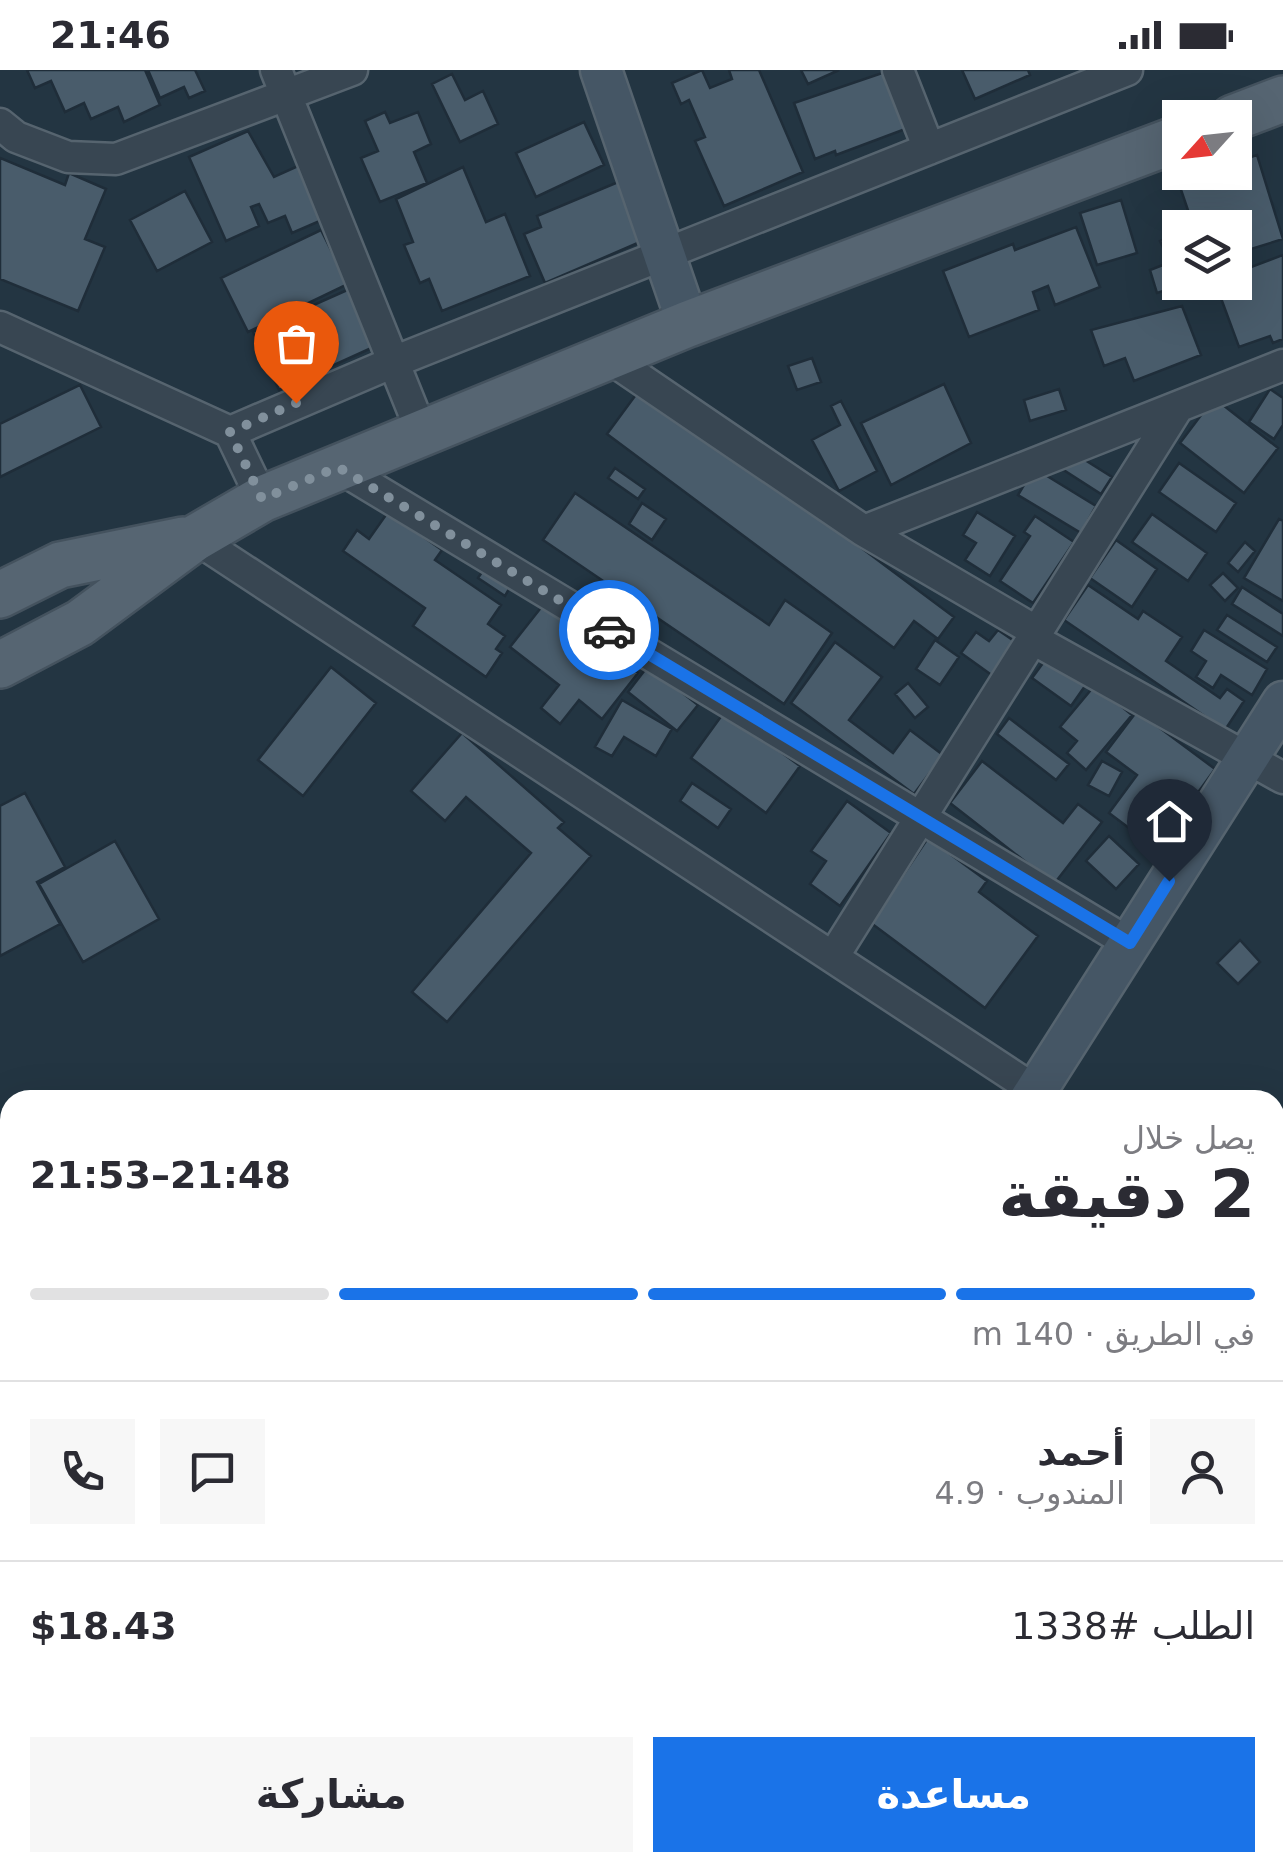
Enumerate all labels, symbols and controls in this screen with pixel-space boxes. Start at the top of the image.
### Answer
text: 21:46 [50,13,171,57]
north arrow [1162,100,1252,190]
map controls [1162,100,1252,300]
button: layers [1162,210,1252,300]
pin [254,301,339,404]
icon: bag [269,316,324,371]
courier [559,580,659,680]
icon: car [582,603,637,658]
pin [1127,779,1212,882]
icon: home [1142,794,1197,849]
text: يصل خلال [1122,1119,1255,1157]
text: 21:48–21:53 [30,1153,291,1197]
text: 2 دقيقة [998,1157,1255,1232]
text: في الطريق · 140 m [972,1315,1255,1353]
button: phone [30,1419,135,1524]
button: chat [160,1419,265,1524]
button: person [1150,1419,1255,1524]
text: أحمد [1037,1430,1125,1474]
text: المندوب · 4.9 [934,1474,1125,1512]
text: $18.43 [30,1604,177,1648]
text: الطلب #1338 [1011,1604,1255,1648]
button: مشاركة [30,1737,633,1852]
button: مساعدة [653,1737,1255,1852]

